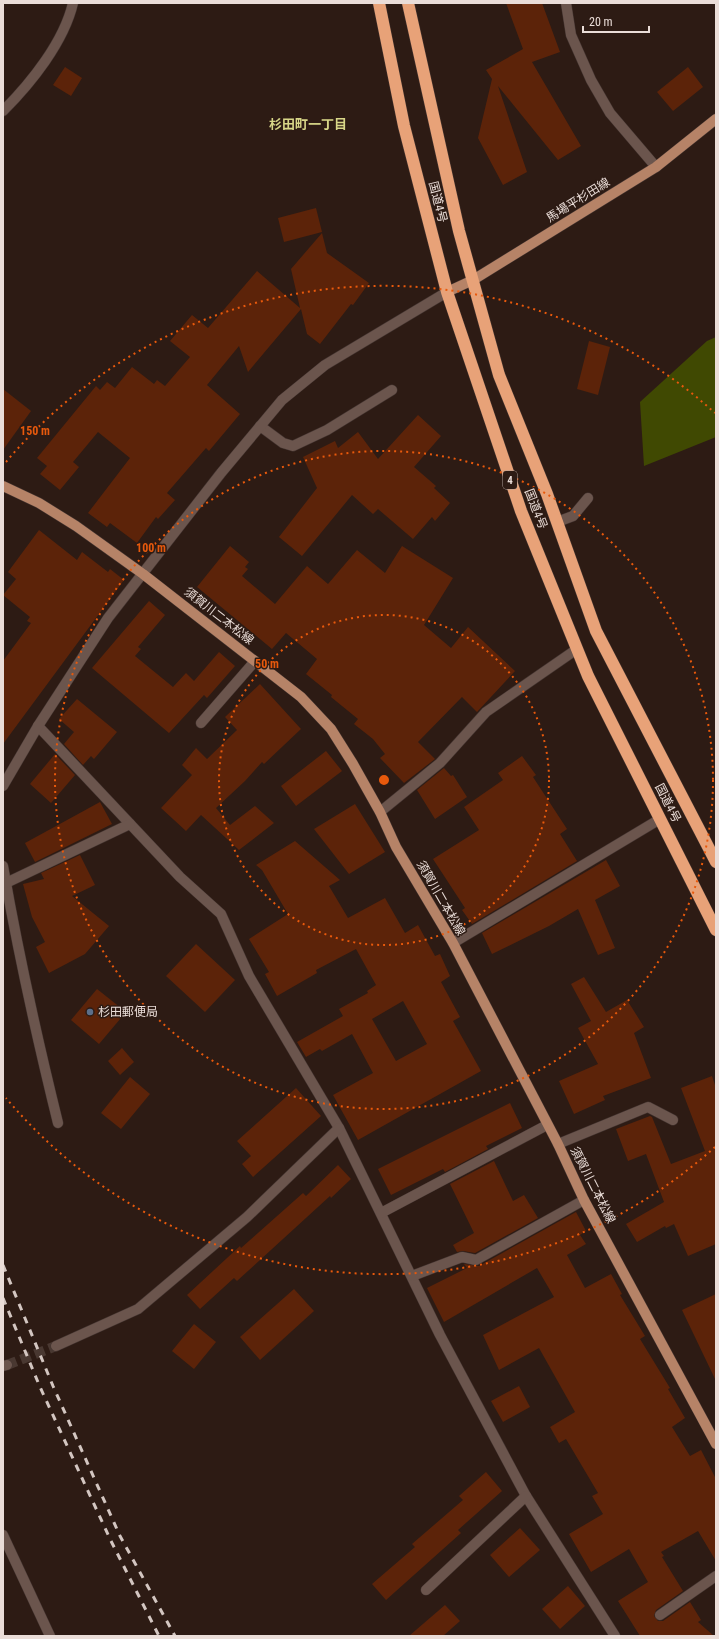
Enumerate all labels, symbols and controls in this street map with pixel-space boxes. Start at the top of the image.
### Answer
scale bar [583,8,649,34]
text: 20 m [589,15,613,29]
district label: 杉田町一丁目 [269,117,347,132]
street label: 馬場平杉田線 [544,175,612,225]
street label: 国道4号 [426,180,450,224]
text: 150 m [20,424,50,438]
road number: 4 [503,471,517,489]
street label: 国道4号 [522,487,550,531]
text: 100 m [136,541,166,555]
street label: 須賀川二本松線 [182,585,256,647]
text: 50 m [255,657,279,671]
centre of rings [377,773,391,787]
street label: 国道4号 [652,781,684,825]
street label: 須賀川二本松線 [414,858,468,938]
place label: 杉田郵便局 [98,1005,158,1019]
marker: 杉田郵便局 [85,1007,95,1017]
street label: 須賀川二本松線 [568,1144,618,1226]

